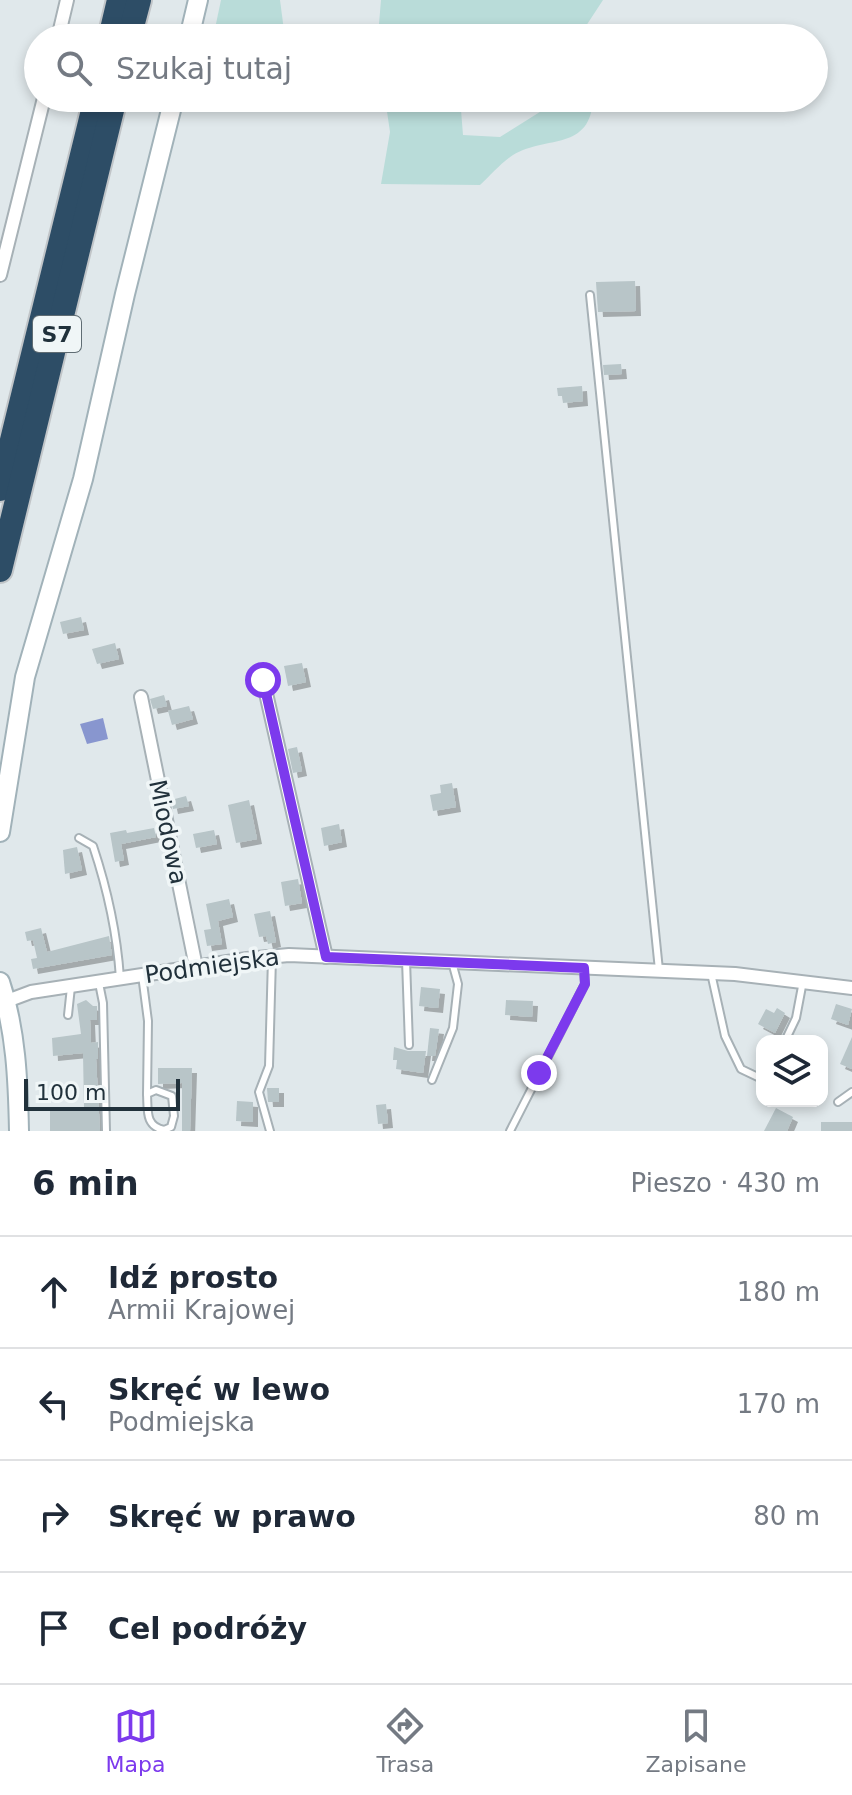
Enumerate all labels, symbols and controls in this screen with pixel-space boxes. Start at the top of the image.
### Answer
search box [24,24,828,112]
icon: search [52,46,96,90]
text: Szukaj tutaj [116,51,292,86]
road number: S7 [33,316,81,352]
route start [245,662,281,698]
street label: Miodowa [143,777,193,887]
street label: Podmiejska [143,943,281,989]
map controls [756,1035,828,1107]
button: layers [756,1035,828,1107]
route end [521,1055,557,1091]
scale bar [24,1075,180,1111]
text: 100 m [36,1080,106,1105]
text: 6 min [32,1163,139,1203]
text: Pieszo · 430 m [631,1168,820,1198]
text: Idź prosto [108,1260,278,1295]
icon: ahead [32,1270,76,1314]
text: 180 m [737,1277,820,1307]
text: Armii Krajowej [108,1295,295,1325]
text: Skręć w lewo [108,1372,330,1407]
icon: left [32,1382,76,1426]
text: 170 m [737,1389,820,1419]
text: Podmiejska [108,1407,255,1437]
icon: right [32,1494,76,1538]
text: Skręć w prawo [108,1499,356,1534]
text: 80 m [753,1501,820,1531]
icon: arrive [32,1606,76,1650]
text: Cel podróży [108,1611,307,1646]
tab: Mapa [106,1704,165,1777]
tab: Trasa [377,1704,434,1777]
tab: Zapisane [645,1704,746,1777]

